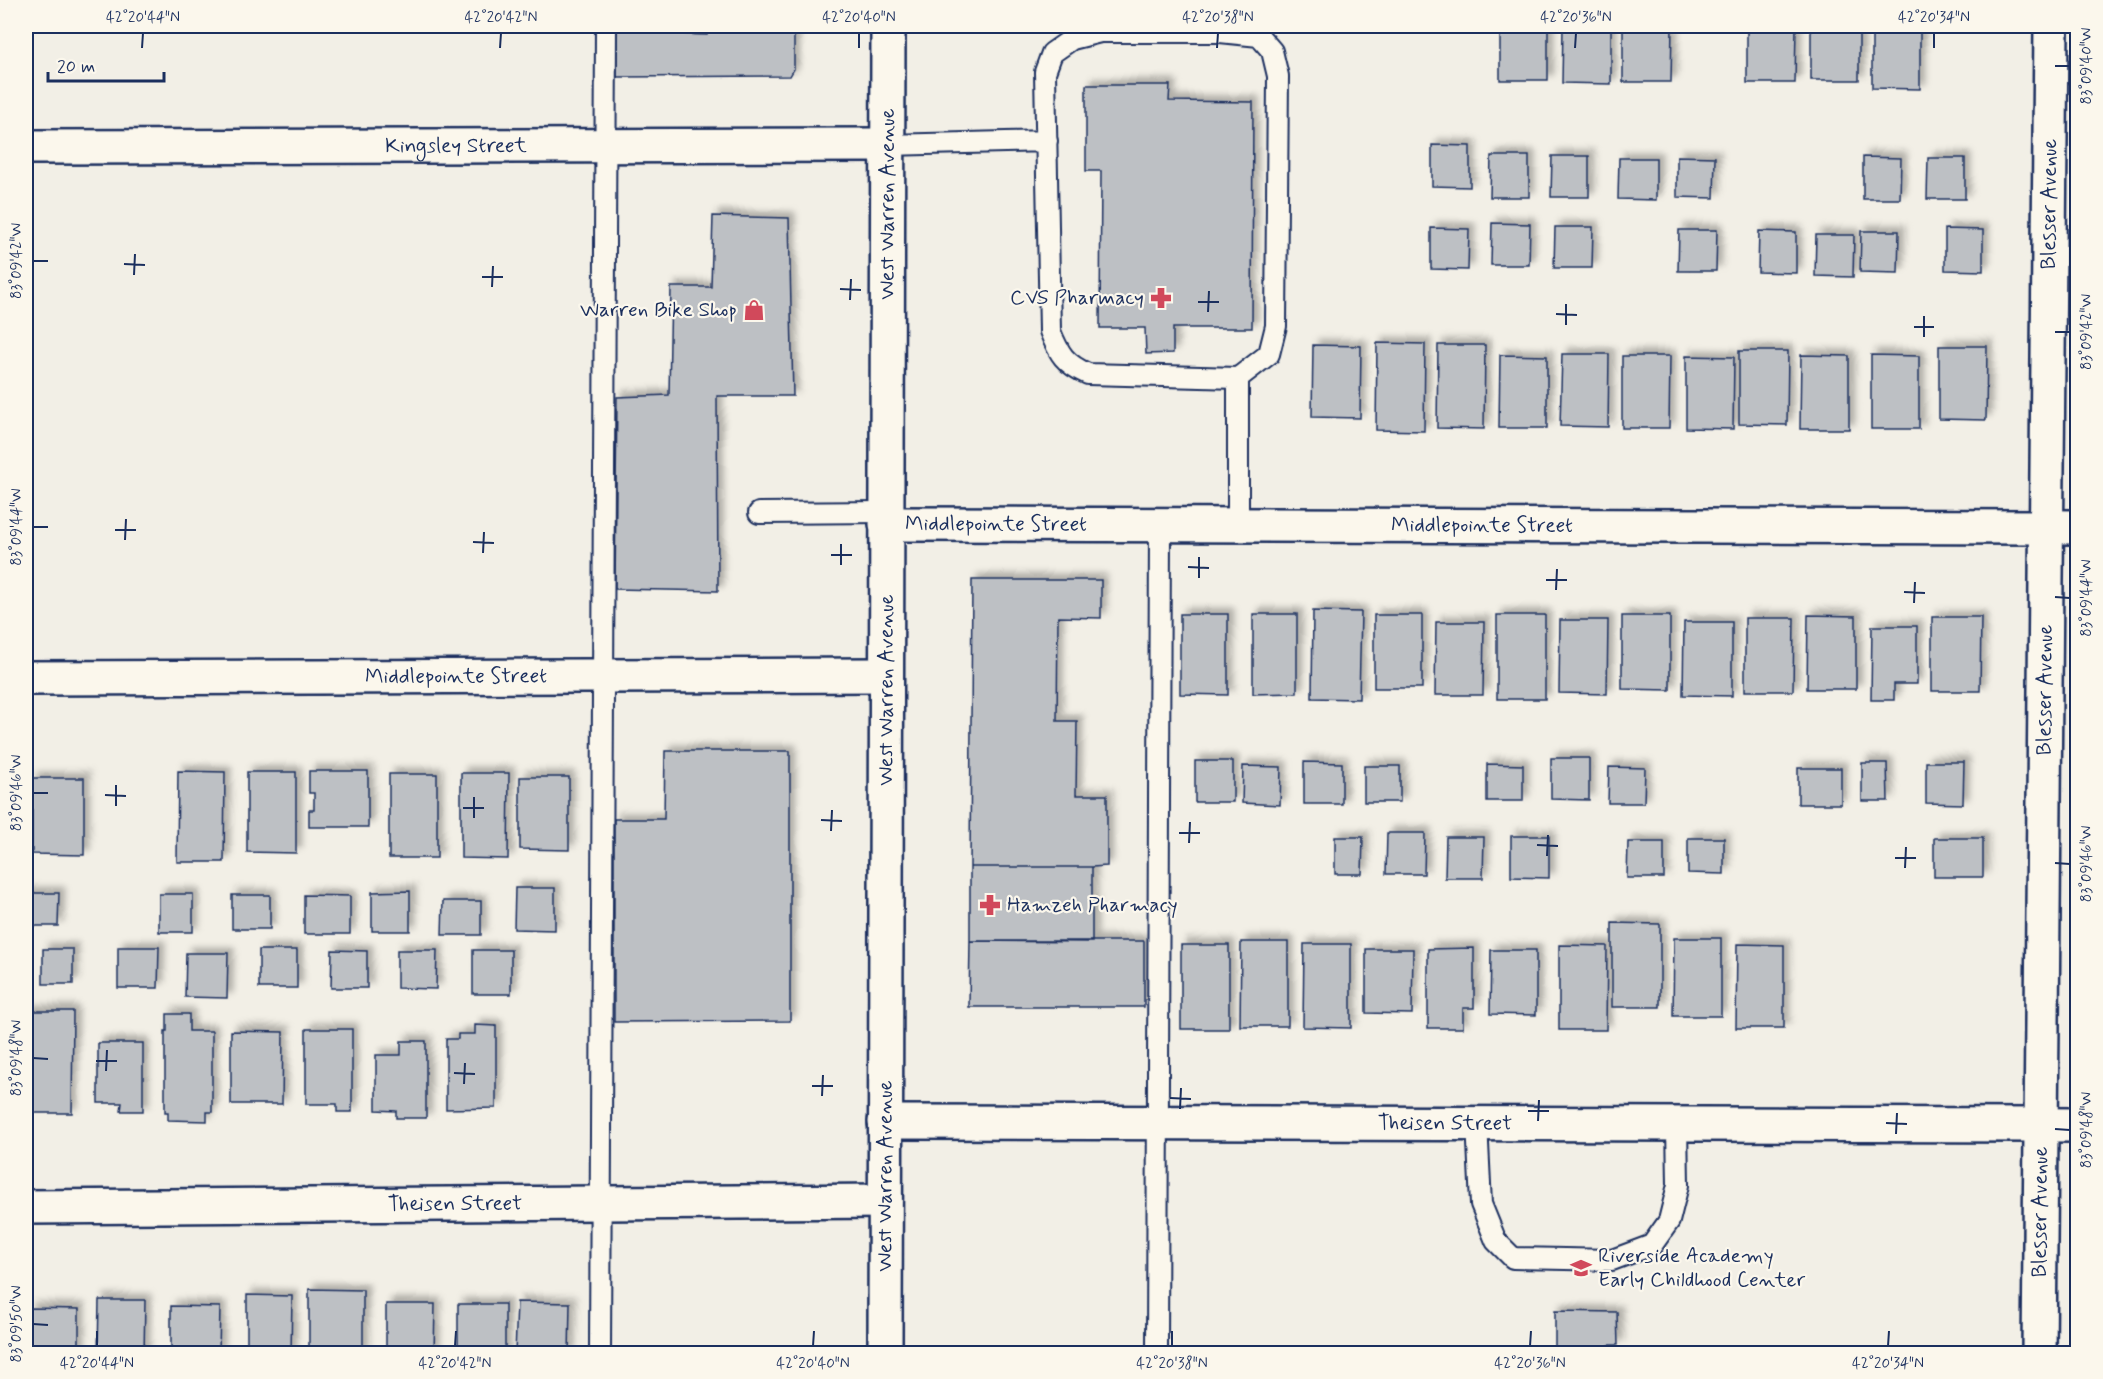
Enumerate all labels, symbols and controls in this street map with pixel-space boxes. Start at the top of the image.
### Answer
text: 42°20'44"N [106,8,180,28]
text: 42°20'42"N [465,8,537,28]
text: 42°20'40"N [822,8,896,28]
text: 42°20'38"N [1182,8,1254,28]
text: 42°20'36"N [1540,8,1612,28]
text: 42°20'34"N [1898,8,1970,28]
text: 83°09'40"W [2077,28,2097,104]
scale bar [48,45,164,83]
text: 20 m [57,55,95,79]
street label: West Warren Avenue [873,108,902,300]
street label: Kingsley Street [385,132,528,161]
street label: Blesser Avenue [2035,138,2064,270]
text: 83°09'42"W [7,223,27,299]
place label: CVS Pharmacy [1010,284,1144,312]
pharmacy icon: CVS Pharmacy [1149,286,1173,310]
text: 83°09'42"W [2077,294,2097,370]
place label: Warren Bike Shop [580,296,737,324]
shop icon: Warren Bike Shop [742,298,766,322]
text: 83°09'44"W [7,488,27,566]
street label: Middlepointe Street [905,510,1087,539]
street label: Middlepointe Street [1391,511,1573,540]
text: 83°09'44"W [2077,559,2097,637]
street label: West Warren Avenue [872,594,901,786]
street label: Blesser Avenue [2030,624,2060,756]
street label: Middlepointe Street [365,662,547,691]
text: 83°09'46"W [7,755,27,831]
text: 83°09'46"W [2077,826,2097,902]
place label: Hamzeh Pharmacy [1007,891,1178,919]
pharmacy icon: Hamzeh Pharmacy [978,893,1002,917]
text: 83°09'48"W [7,1020,27,1096]
street label: West Warren Avenue [871,1080,900,1272]
text: 83°09'48"W [2077,1092,2097,1168]
street label: Theisen Street [1378,1109,1512,1138]
street label: Blesser Avenue [2026,1146,2055,1278]
street label: Theisen Street [388,1190,522,1218]
place label: Riverside Academy Early Childhood Center [1598,1242,1805,1294]
school or university icon: Riverside Academy Early Childhood Center [1569,1256,1593,1280]
text: 83°09'50"W [7,1285,27,1363]
text: 42°20'44"N [60,1354,134,1374]
text: 42°20'42"N [419,1354,491,1374]
text: 42°20'40"N [776,1354,850,1374]
text: 42°20'38"N [1136,1354,1208,1374]
text: 42°20'36"N [1494,1354,1566,1374]
text: 42°20'34"N [1852,1354,1924,1374]

